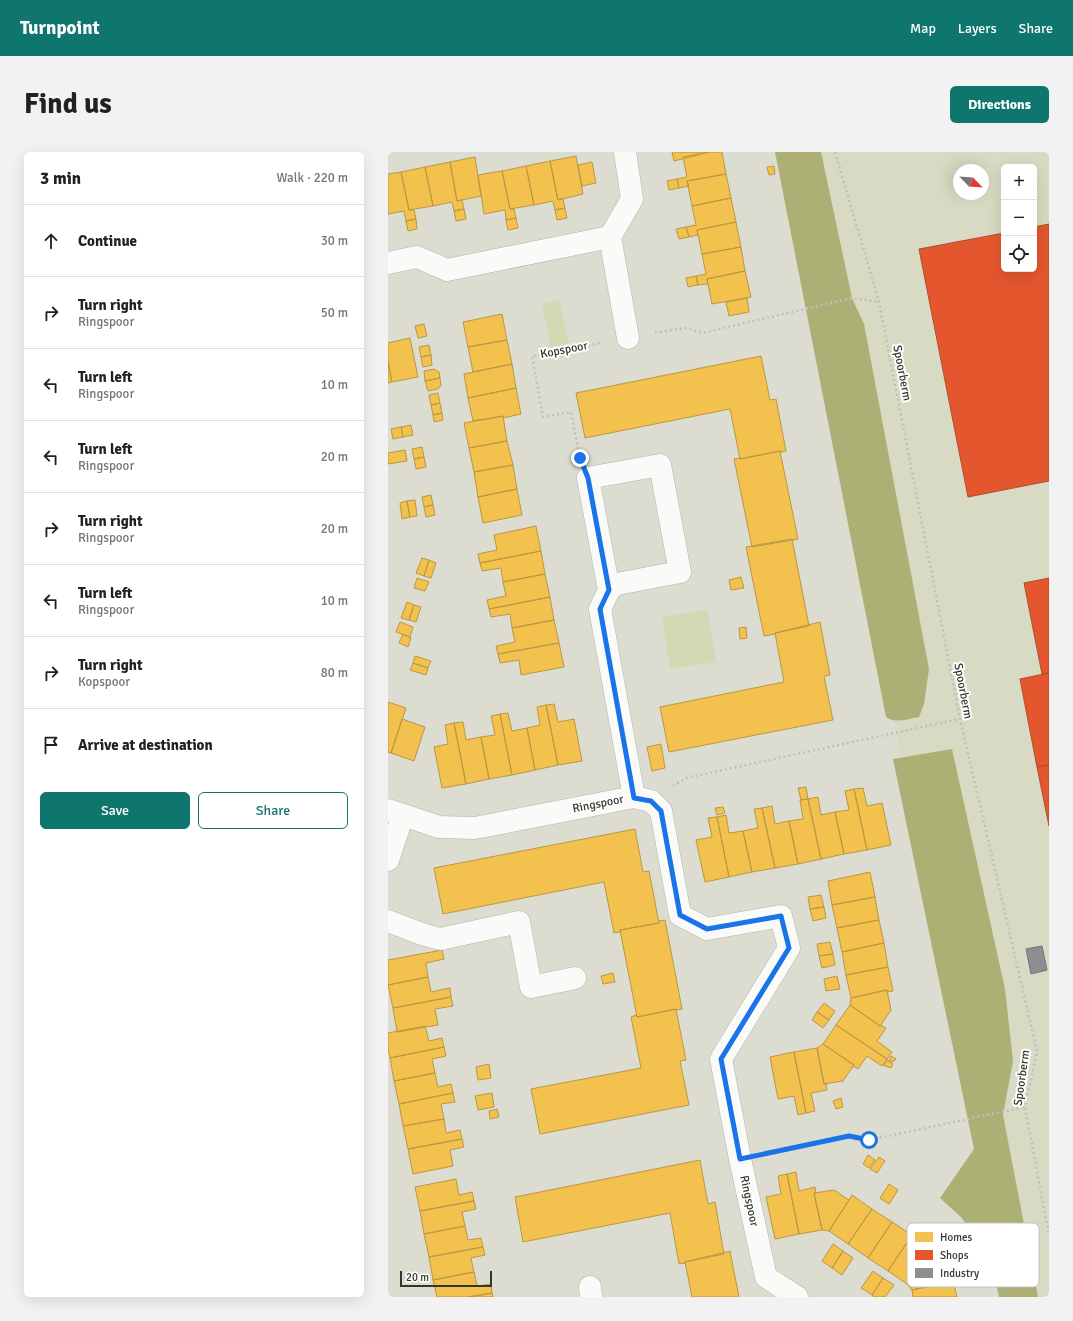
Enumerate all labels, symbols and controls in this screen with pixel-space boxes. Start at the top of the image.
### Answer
text: Turnpoint [20,16,100,40]
text: Map [910,20,936,37]
text: Layers [958,20,997,37]
text: Share [1019,20,1053,37]
button: Directions [950,86,1049,123]
text: Find us [24,87,112,121]
north arrow [953,164,989,200]
map controls [1001,164,1037,272]
button: + [1001,164,1037,200]
text: 3 min [40,168,81,189]
text: Walk · 220 m [277,170,348,186]
button: − [1001,200,1037,236]
icon: ahead [40,230,62,252]
text: Continue [78,232,137,250]
text: 30 m [321,233,348,249]
button: locate [1001,236,1037,272]
text: Turn right [78,296,143,314]
icon: right [40,302,62,324]
text: 50 m [321,305,348,321]
text: Ringspoor [78,314,134,330]
street label: Kopspoor [539,338,590,362]
street label: Spoorberm [889,344,915,402]
text: Turn left [78,368,132,386]
icon: left [40,374,62,396]
text: 10 m [321,377,348,393]
text: Ringspoor [78,386,134,402]
text: Turn left [78,440,132,458]
icon: left [40,446,62,468]
text: 20 m [321,449,348,465]
route end [571,449,589,467]
text: Ringspoor [78,458,134,474]
text: Turn right [78,512,143,530]
icon: right [40,518,62,540]
text: 20 m [321,521,348,537]
text: Ringspoor [78,530,134,546]
text: Turn left [78,584,132,602]
icon: left [40,590,62,612]
text: 10 m [321,593,348,609]
text: Ringspoor [78,602,134,618]
text: Turn right [78,656,143,674]
icon: right [40,662,62,684]
street label: Spoorberm [950,662,976,720]
text: 80 m [321,665,348,681]
text: Kopspoor [78,674,130,690]
icon: arrive [40,734,62,756]
text: Arrive at destination [78,736,213,754]
button: Save [40,792,190,829]
button: Share [198,792,348,829]
street label: Ringspoor [571,792,625,816]
street label: Spoorberm [1011,1049,1033,1107]
route start [860,1131,878,1149]
street label: Ringspoor [736,1174,762,1228]
legend [907,1223,1039,1287]
text: Homes [940,1231,972,1244]
text: Shops [940,1249,969,1262]
text: Industry [940,1267,980,1280]
scale bar [400,1269,492,1288]
text: 20 m [406,1271,429,1284]

